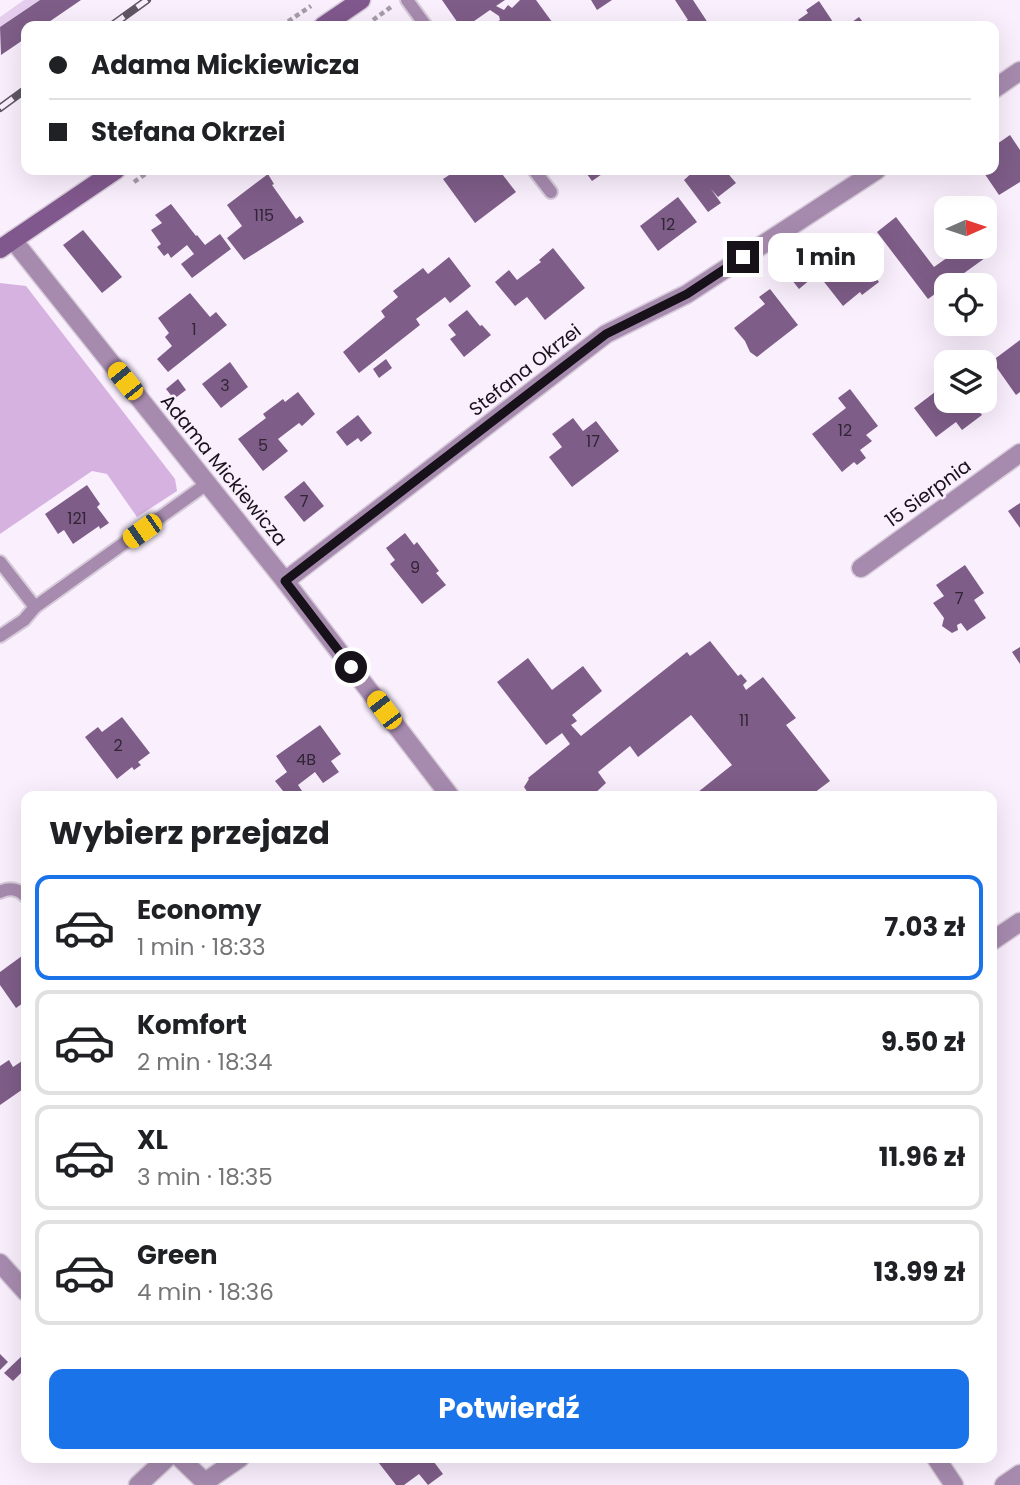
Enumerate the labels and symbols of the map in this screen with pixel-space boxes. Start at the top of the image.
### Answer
north arrow [934,196,998,259]
house number: 115 [254,204,274,227]
house number: 12 [661,213,675,236]
callout: 1 min [768,232,883,282]
route end [727,241,759,273]
house number: 1 [191,318,197,341]
street label: Stefana Okrzei [463,318,587,422]
car [104,358,147,404]
house number: 3 [220,374,230,397]
street label: Adama Mickiewicza [154,388,294,552]
house number: 12 [838,419,852,442]
house number: 17 [586,430,600,453]
house number: 5 [258,434,268,457]
street label: 15 Sierpnia [879,453,977,533]
house number: 7 [300,490,309,513]
house number: 121 [67,507,87,530]
car [119,510,166,552]
house number: 9 [410,556,420,579]
house number: 7 [955,587,964,610]
route start [335,651,367,683]
car [363,687,406,733]
house number: 11 [739,709,749,732]
house number: 2 [113,734,123,757]
house number: 4B [296,748,316,771]

